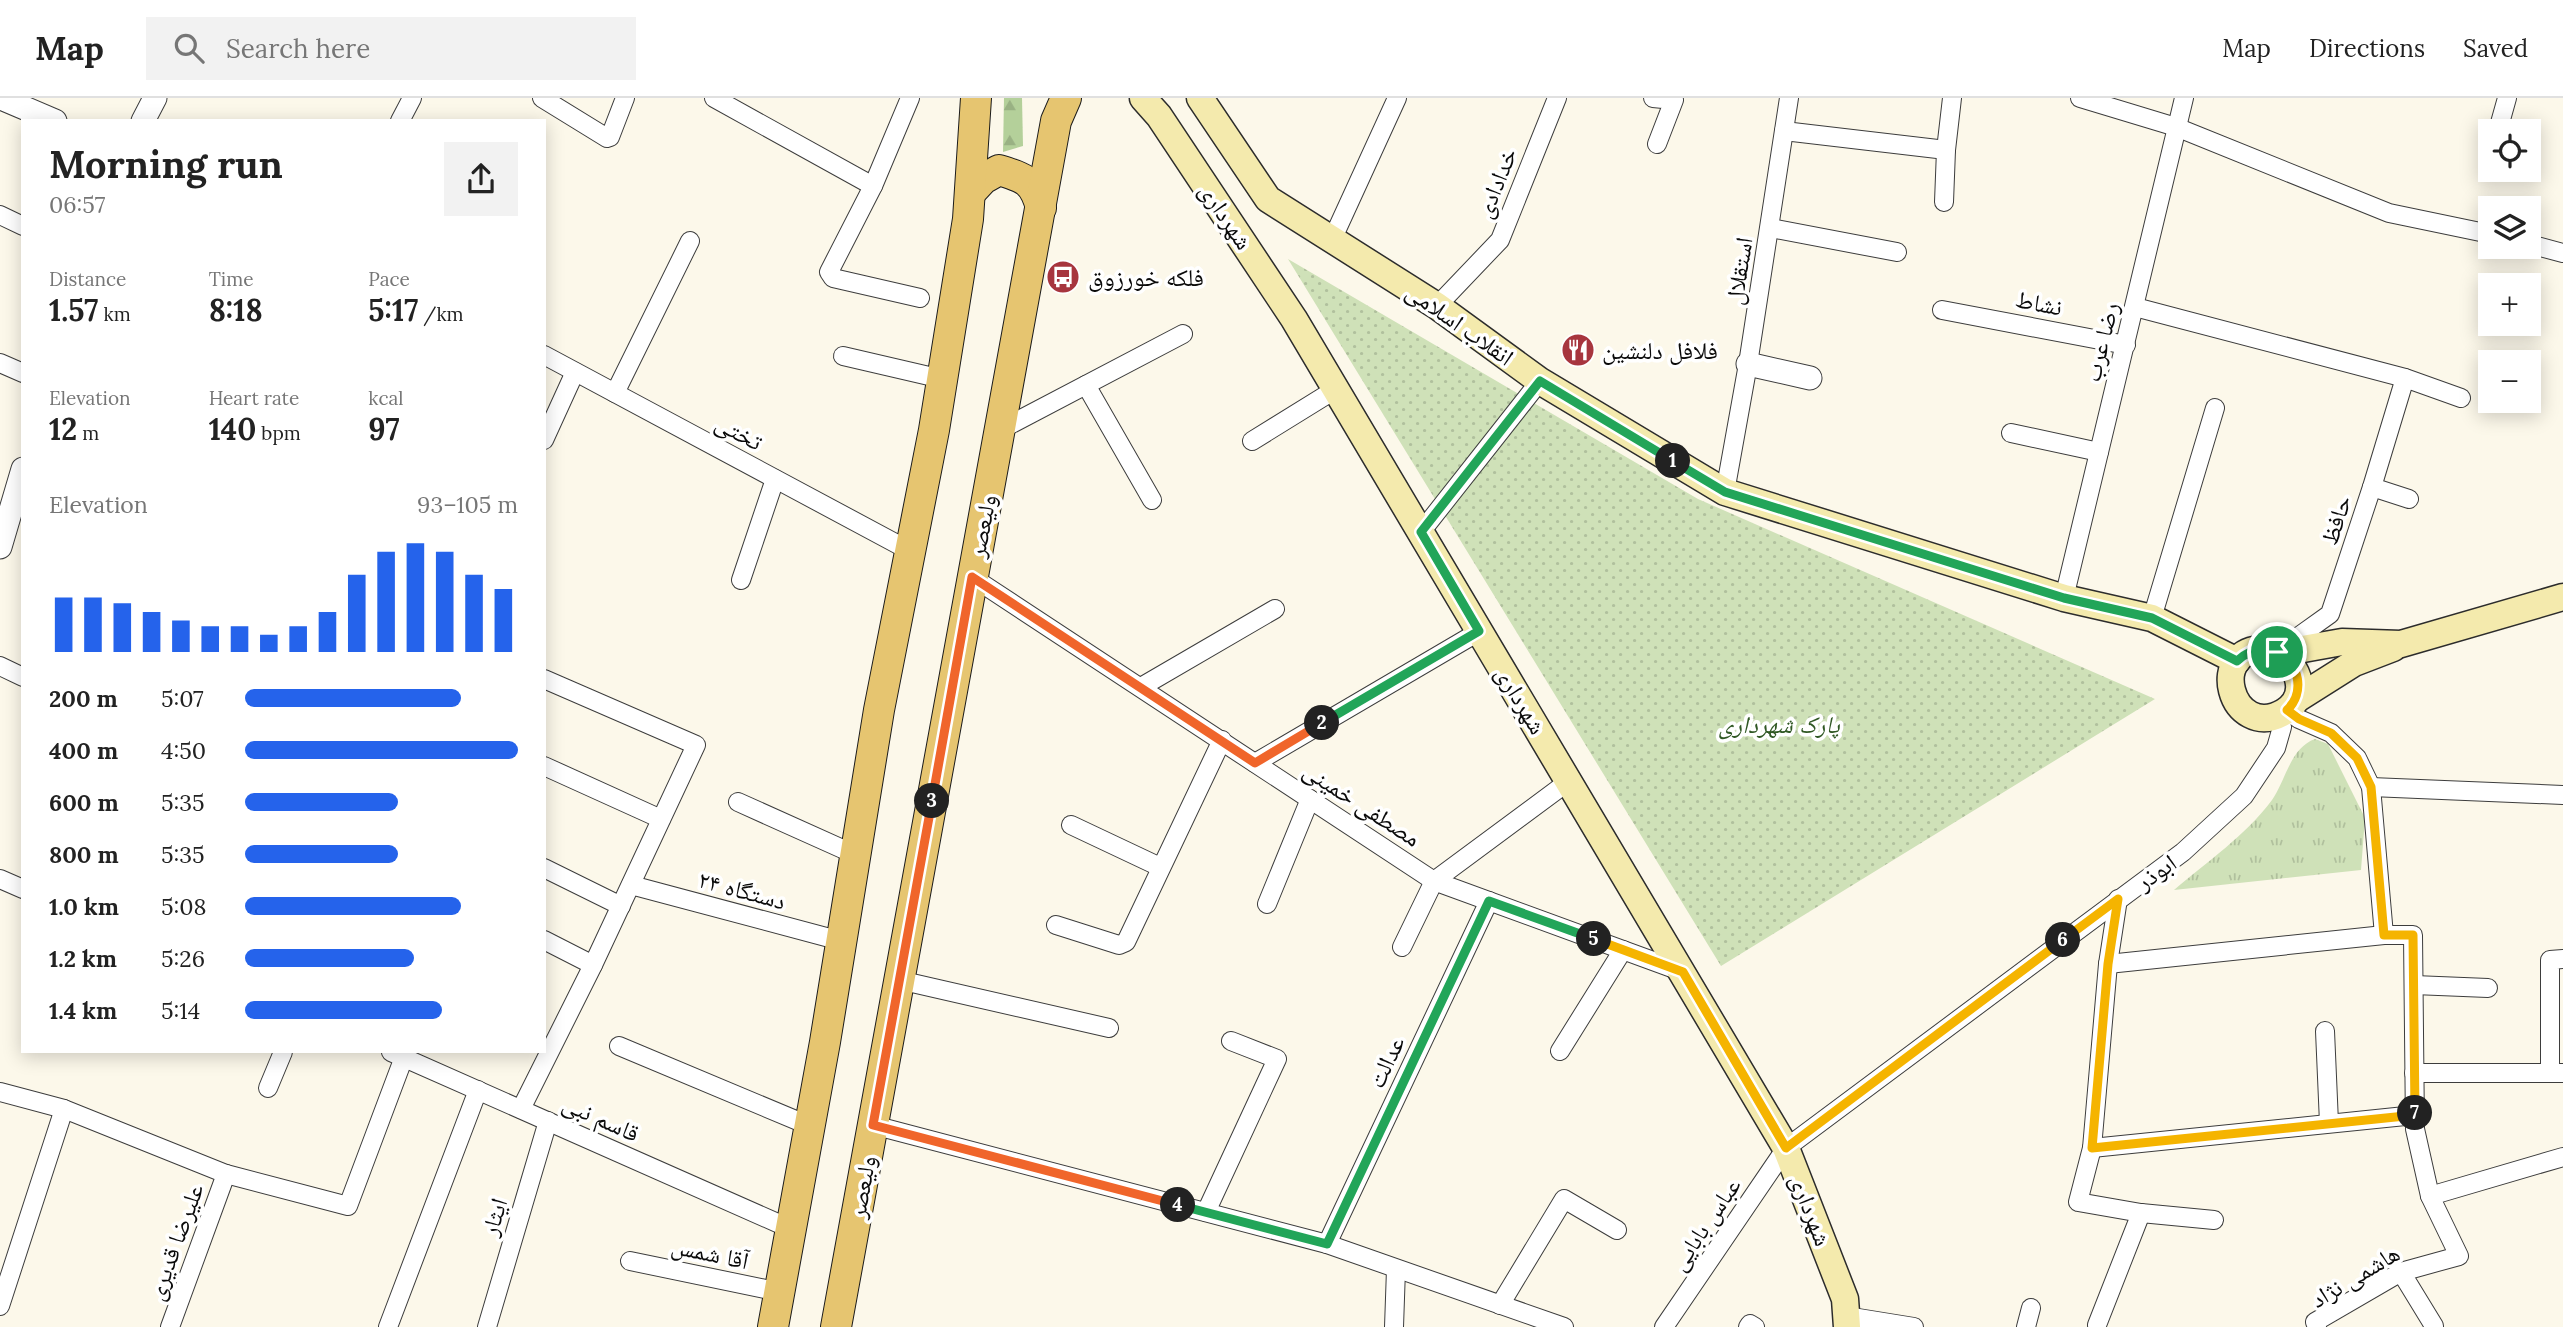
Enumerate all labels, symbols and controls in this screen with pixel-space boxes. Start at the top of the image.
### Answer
search box [146,17,636,80]
text: Map [35,27,104,69]
icon: search [170,29,208,67]
text: Search here [226,32,370,65]
text: Map [2222,33,2271,64]
text: Directions [2309,33,2425,64]
text: Saved [2463,33,2528,64]
map controls [2478,119,2541,413]
button: locate [2478,119,2541,182]
text: Morning run [49,140,283,188]
button: share [444,142,518,216]
street label: خدادادی [1468,143,1524,223]
street label: شهرداری [1192,176,1260,256]
text: 06:57 [49,190,105,219]
button: layers [2478,196,2541,259]
street label: استقلال [1718,235,1760,307]
bus stop icon: فلکه خورزوق [1044,258,1082,296]
place label: فلکه خورزوق [1088,262,1204,293]
text: Distance [49,267,126,291]
text: Time [209,267,253,291]
text: Pace [368,267,410,291]
button: + [2478,273,2541,336]
street label: انقلاب اسلامی [1400,276,1520,372]
street label: نشاط [2013,283,2065,323]
text: 1.57 [49,291,98,329]
text: 8:18 [209,291,263,329]
text: 5:17 [368,291,418,329]
street label: رضا عرب [2076,299,2126,385]
text: km [98,302,131,326]
text: /km [418,302,464,326]
restaurant icon: فلافل دلنشین [1559,331,1597,369]
place label: فلافل دلنشین [1602,335,1718,366]
button: − [2478,350,2541,413]
text: Elevation [49,386,131,410]
text: Heart rate [209,386,299,410]
text: kcal [368,386,403,410]
street label: تختی [710,407,768,457]
text: 12 [49,410,77,448]
text: 140 [209,410,256,448]
text: 97 [368,410,400,448]
text: m [77,421,99,445]
text: bpm [256,421,301,445]
pin: 1 [1656,444,1690,478]
text: 1 [1669,448,1676,472]
text: Elevation [49,490,148,519]
text: 93–105 m [417,490,518,519]
street label: حافظ [2314,491,2358,549]
street label: ولیعصر [961,492,1003,561]
pin [2247,622,2307,682]
icon: arrive [2258,633,2296,671]
street label: شهرداری [1489,660,1553,740]
text: 200 m [49,684,118,713]
text: 5:07 [161,684,204,713]
pin: 2 [1304,706,1340,740]
park label: پارک شهرداری [1718,709,1841,740]
text: 2 [1316,710,1327,734]
text: 400 m [49,736,118,765]
text: 4:50 [161,736,206,765]
street label: مصطفی خمینی [1297,754,1427,854]
pin: 3 [914,784,950,818]
text: 600 m [49,788,119,817]
text: 5:35 [161,788,205,817]
text: 3 [926,788,937,812]
text: 800 m [49,840,119,869]
text: 5:35 [161,840,205,869]
street label: ابوذر [2129,847,2182,898]
street label: ۲۴ دستگاه [695,863,789,917]
text: 1.0 km [49,892,119,921]
text: 5:08 [161,892,207,921]
pin: 5 [1576,922,1612,956]
pin: 6 [2046,922,2080,958]
text: 5 [1588,926,1599,950]
text: 6 [2057,927,2068,951]
text: 1.2 km [49,944,117,973]
text: 5:26 [161,944,205,973]
text: 1.4 km [49,996,117,1025]
text: 5:14 [161,996,200,1025]
street label: عدالت [1361,1031,1411,1093]
street label: قاسم نبی [557,1087,644,1150]
pin: 7 [2398,1096,2432,1130]
text: 7 [2410,1100,2419,1124]
street label: ولیعصر [841,1153,883,1222]
street label: شهرداری [1783,1170,1839,1250]
street label: عباس بابایی [1663,1171,1747,1277]
street label: علیرضا قدیری [140,1179,210,1305]
pin: 4 [1160,1188,1196,1222]
text: 4 [1172,1192,1183,1216]
street label: ایثار [473,1194,514,1241]
street label: آقا شمس [668,1230,752,1276]
street label: هاشمی نژاد [2305,1237,2405,1315]

